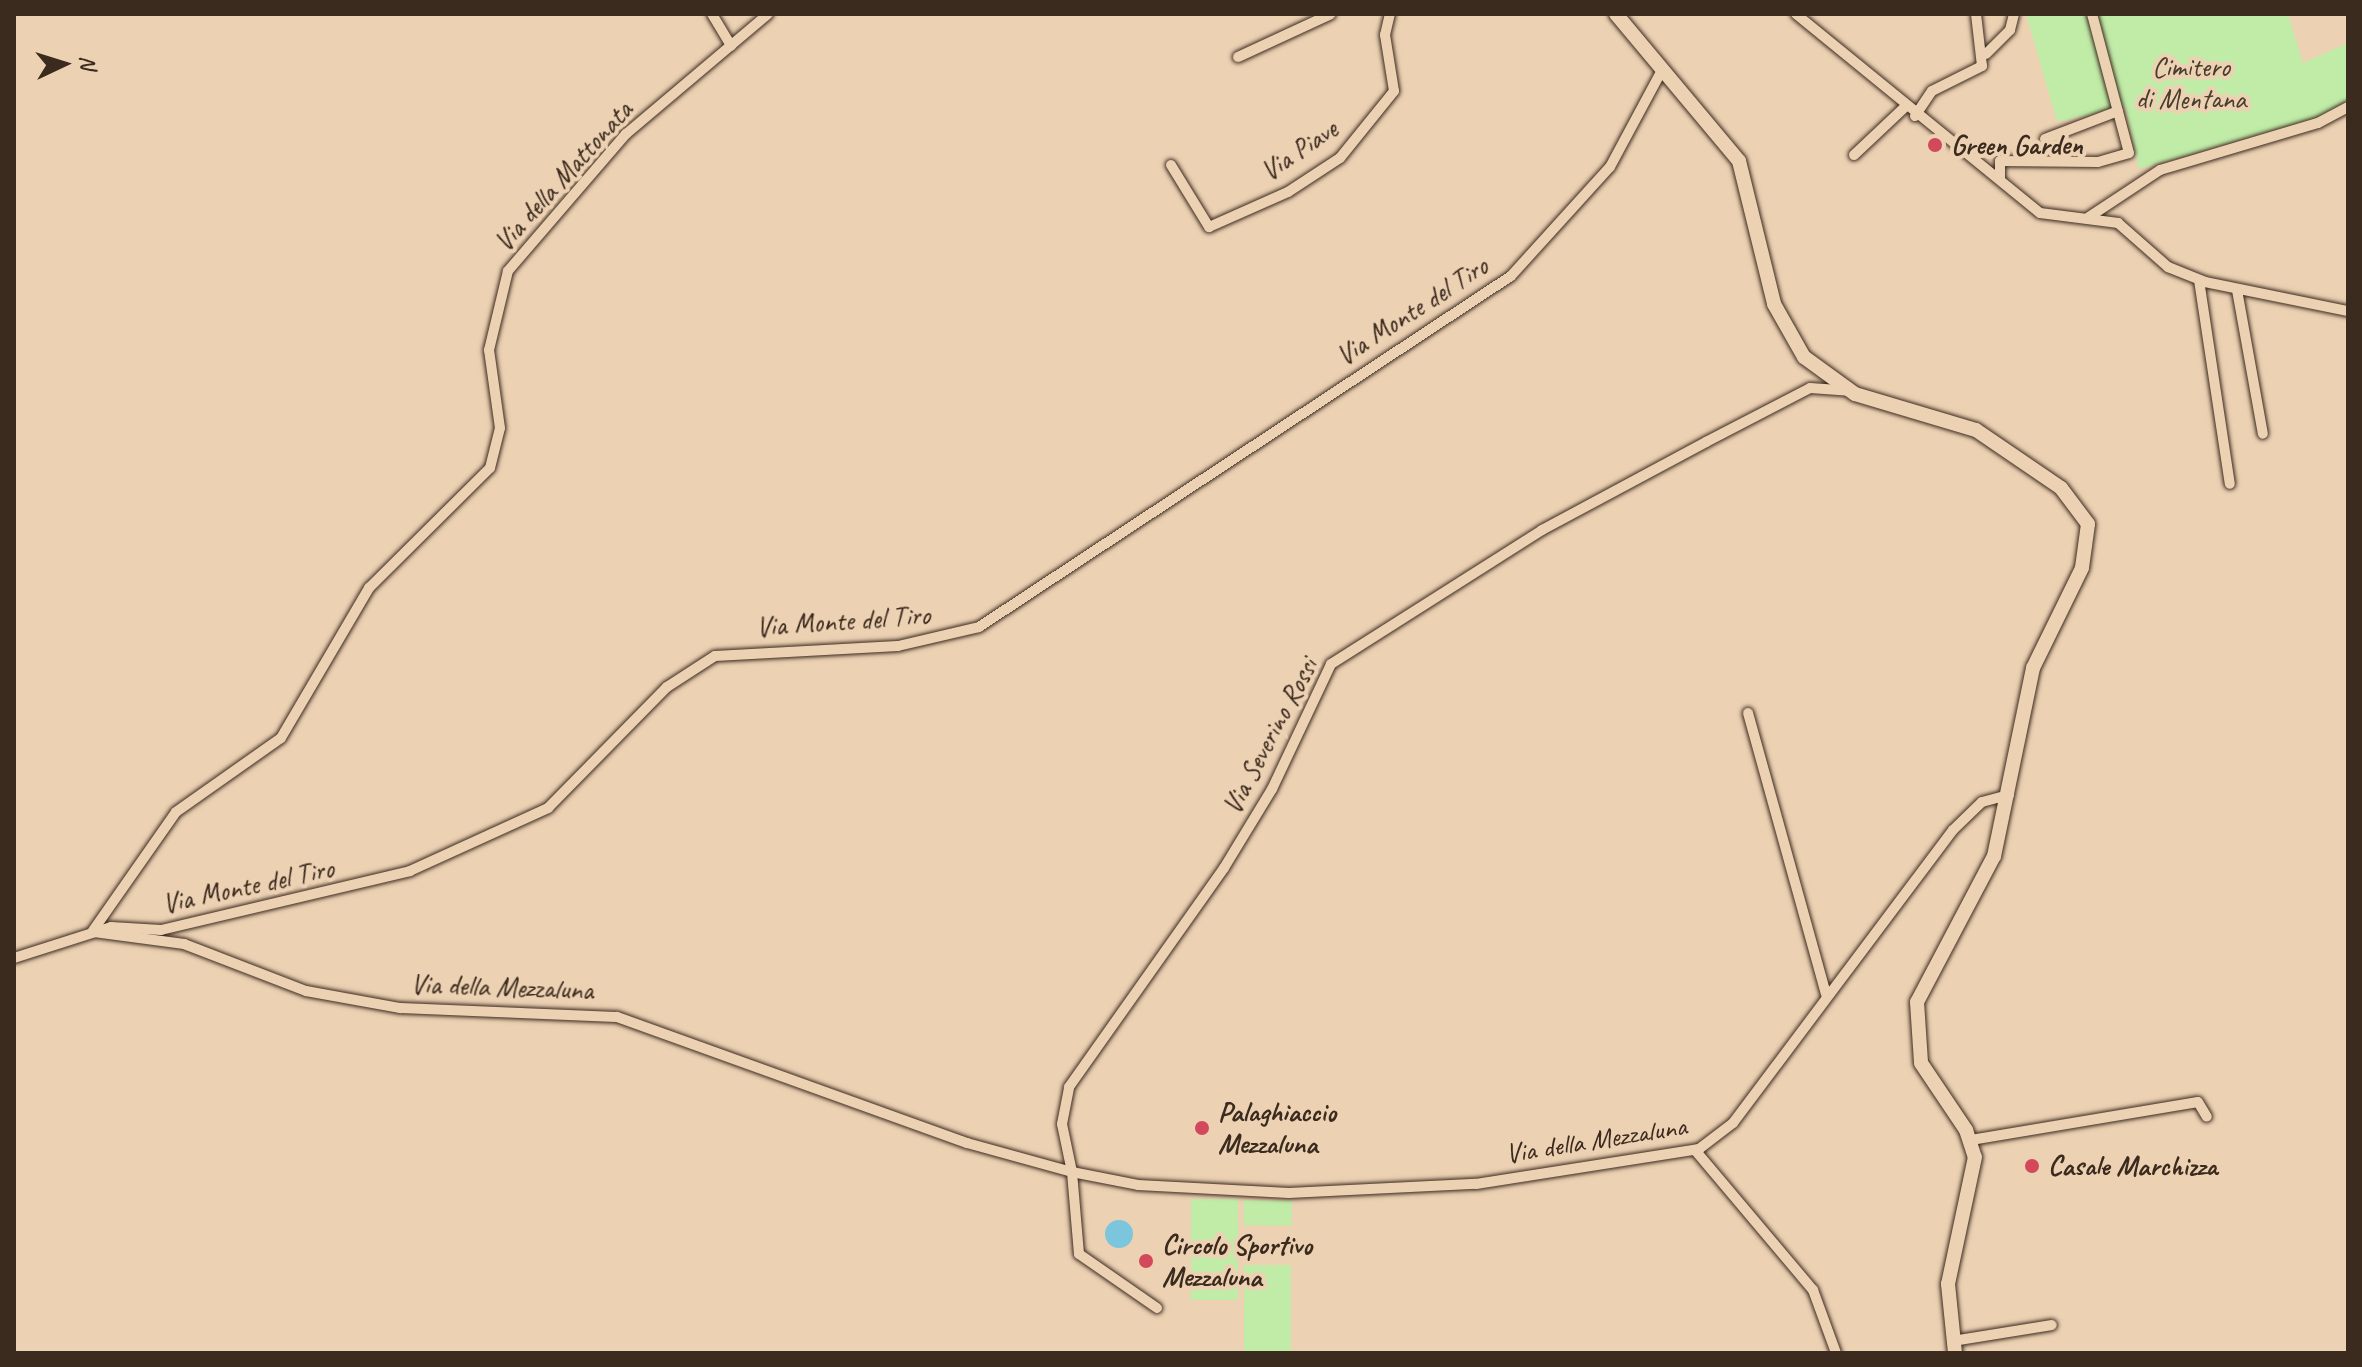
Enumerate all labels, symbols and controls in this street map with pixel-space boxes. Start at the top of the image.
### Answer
north arrow [24,24,104,104]
park label: Cimitero di Mentana [2136,50,2246,116]
text: N [74,55,102,70]
street label: Via della Mattonata [487,94,639,258]
street label: Via Piave [1254,112,1344,188]
place label: Green Garden [1951,128,2083,162]
marker: Green Garden [1926,136,1944,154]
street label: Via Monte del Tiro [1330,249,1494,373]
street label: Via Monte del Tiro [755,598,931,644]
street label: Via Severino Rossi [1215,653,1325,819]
street label: Via Monte del Tiro [159,851,337,921]
street label: Via della Mezzaluna [410,967,594,1007]
place label: Palaghiaccio Mezzaluna [1218,1095,1336,1161]
street label: Via della Mezzaluna [1503,1109,1689,1171]
marker: Palaghiaccio Mezzaluna [1193,1119,1211,1137]
place label: Casale Marchizza [2048,1149,2217,1183]
marker: Casale Marchizza [2023,1157,2041,1175]
place label: Circolo Sportivo Mezzaluna [1162,1228,1312,1294]
marker: Circolo Sportivo Mezzaluna [1137,1252,1155,1270]

